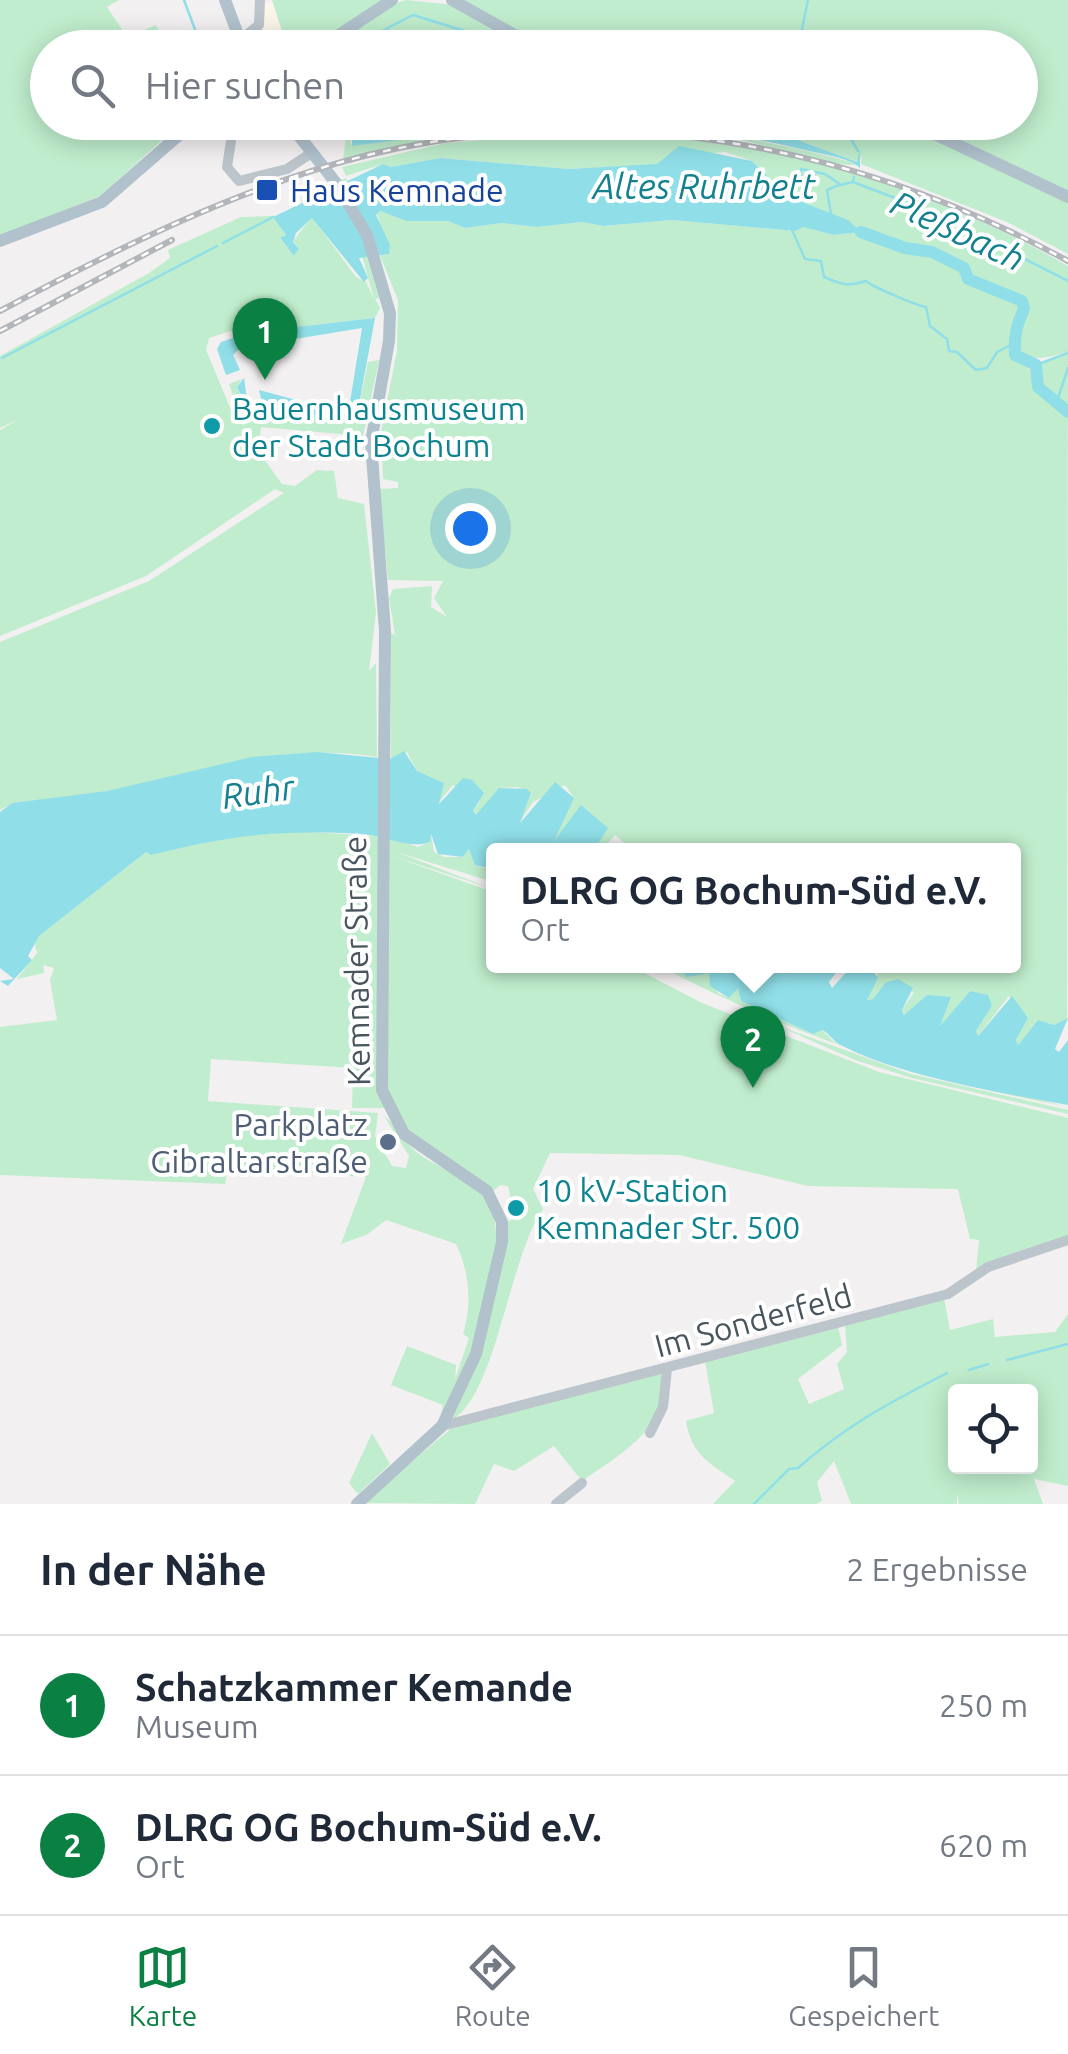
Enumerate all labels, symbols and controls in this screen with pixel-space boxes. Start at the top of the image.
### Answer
search box [30,30,1038,140]
icon: search [65,58,120,113]
text: Hier suchen [145,64,345,106]
water label: Altes Ruhrbett [590,166,816,206]
place label: Haus Kemnade [290,172,504,208]
marker: Haus Kemnade [254,177,280,203]
water label: Pleßbach [885,182,1031,278]
pin: 1 [232,298,298,380]
place label: Bauernhausmuseum der Stadt Bochum [232,390,525,463]
marker: Bauernhausmuseum der Stadt Bochum [201,415,223,437]
your location [445,503,496,554]
water label: Ruhr [219,766,299,816]
street label: Kemnader Straße [336,836,376,1086]
popup [486,843,1021,973]
text: DLRG OG Bochum-Süd e.V. [520,869,987,911]
text: Ort [520,911,570,947]
pin: 2 [720,1006,786,1088]
place label: Parkplatz Gibraltarstraße [150,1106,368,1179]
marker: Parkplatz Gibraltarstraße [377,1131,399,1153]
place label: 10 kV-Station Kemnader Str. 500 [536,1172,800,1245]
marker: 10 kV-Station Kemnader Str. 500 [505,1197,527,1219]
street label: Im Sonderfeld [651,1276,855,1364]
map controls [948,1384,1038,1474]
button: locate [948,1384,1038,1474]
text: In der Nähe [40,1546,267,1593]
text: 2 Ergebnisse [846,1551,1028,1587]
text: Schatzkammer Kemande [135,1666,573,1708]
text: 1 [63,1687,82,1723]
text: 250 m [939,1687,1028,1723]
text: Museum [135,1708,259,1744]
text: DLRG OG Bochum-Süd e.V. [135,1806,602,1848]
text: 2 [63,1827,82,1863]
text: 620 m [939,1827,1028,1863]
text: Ort [135,1848,185,1884]
tab: Karte [129,1940,197,2031]
tab: Route [455,1940,531,2031]
tab: Gespeichert [788,1940,939,2031]

